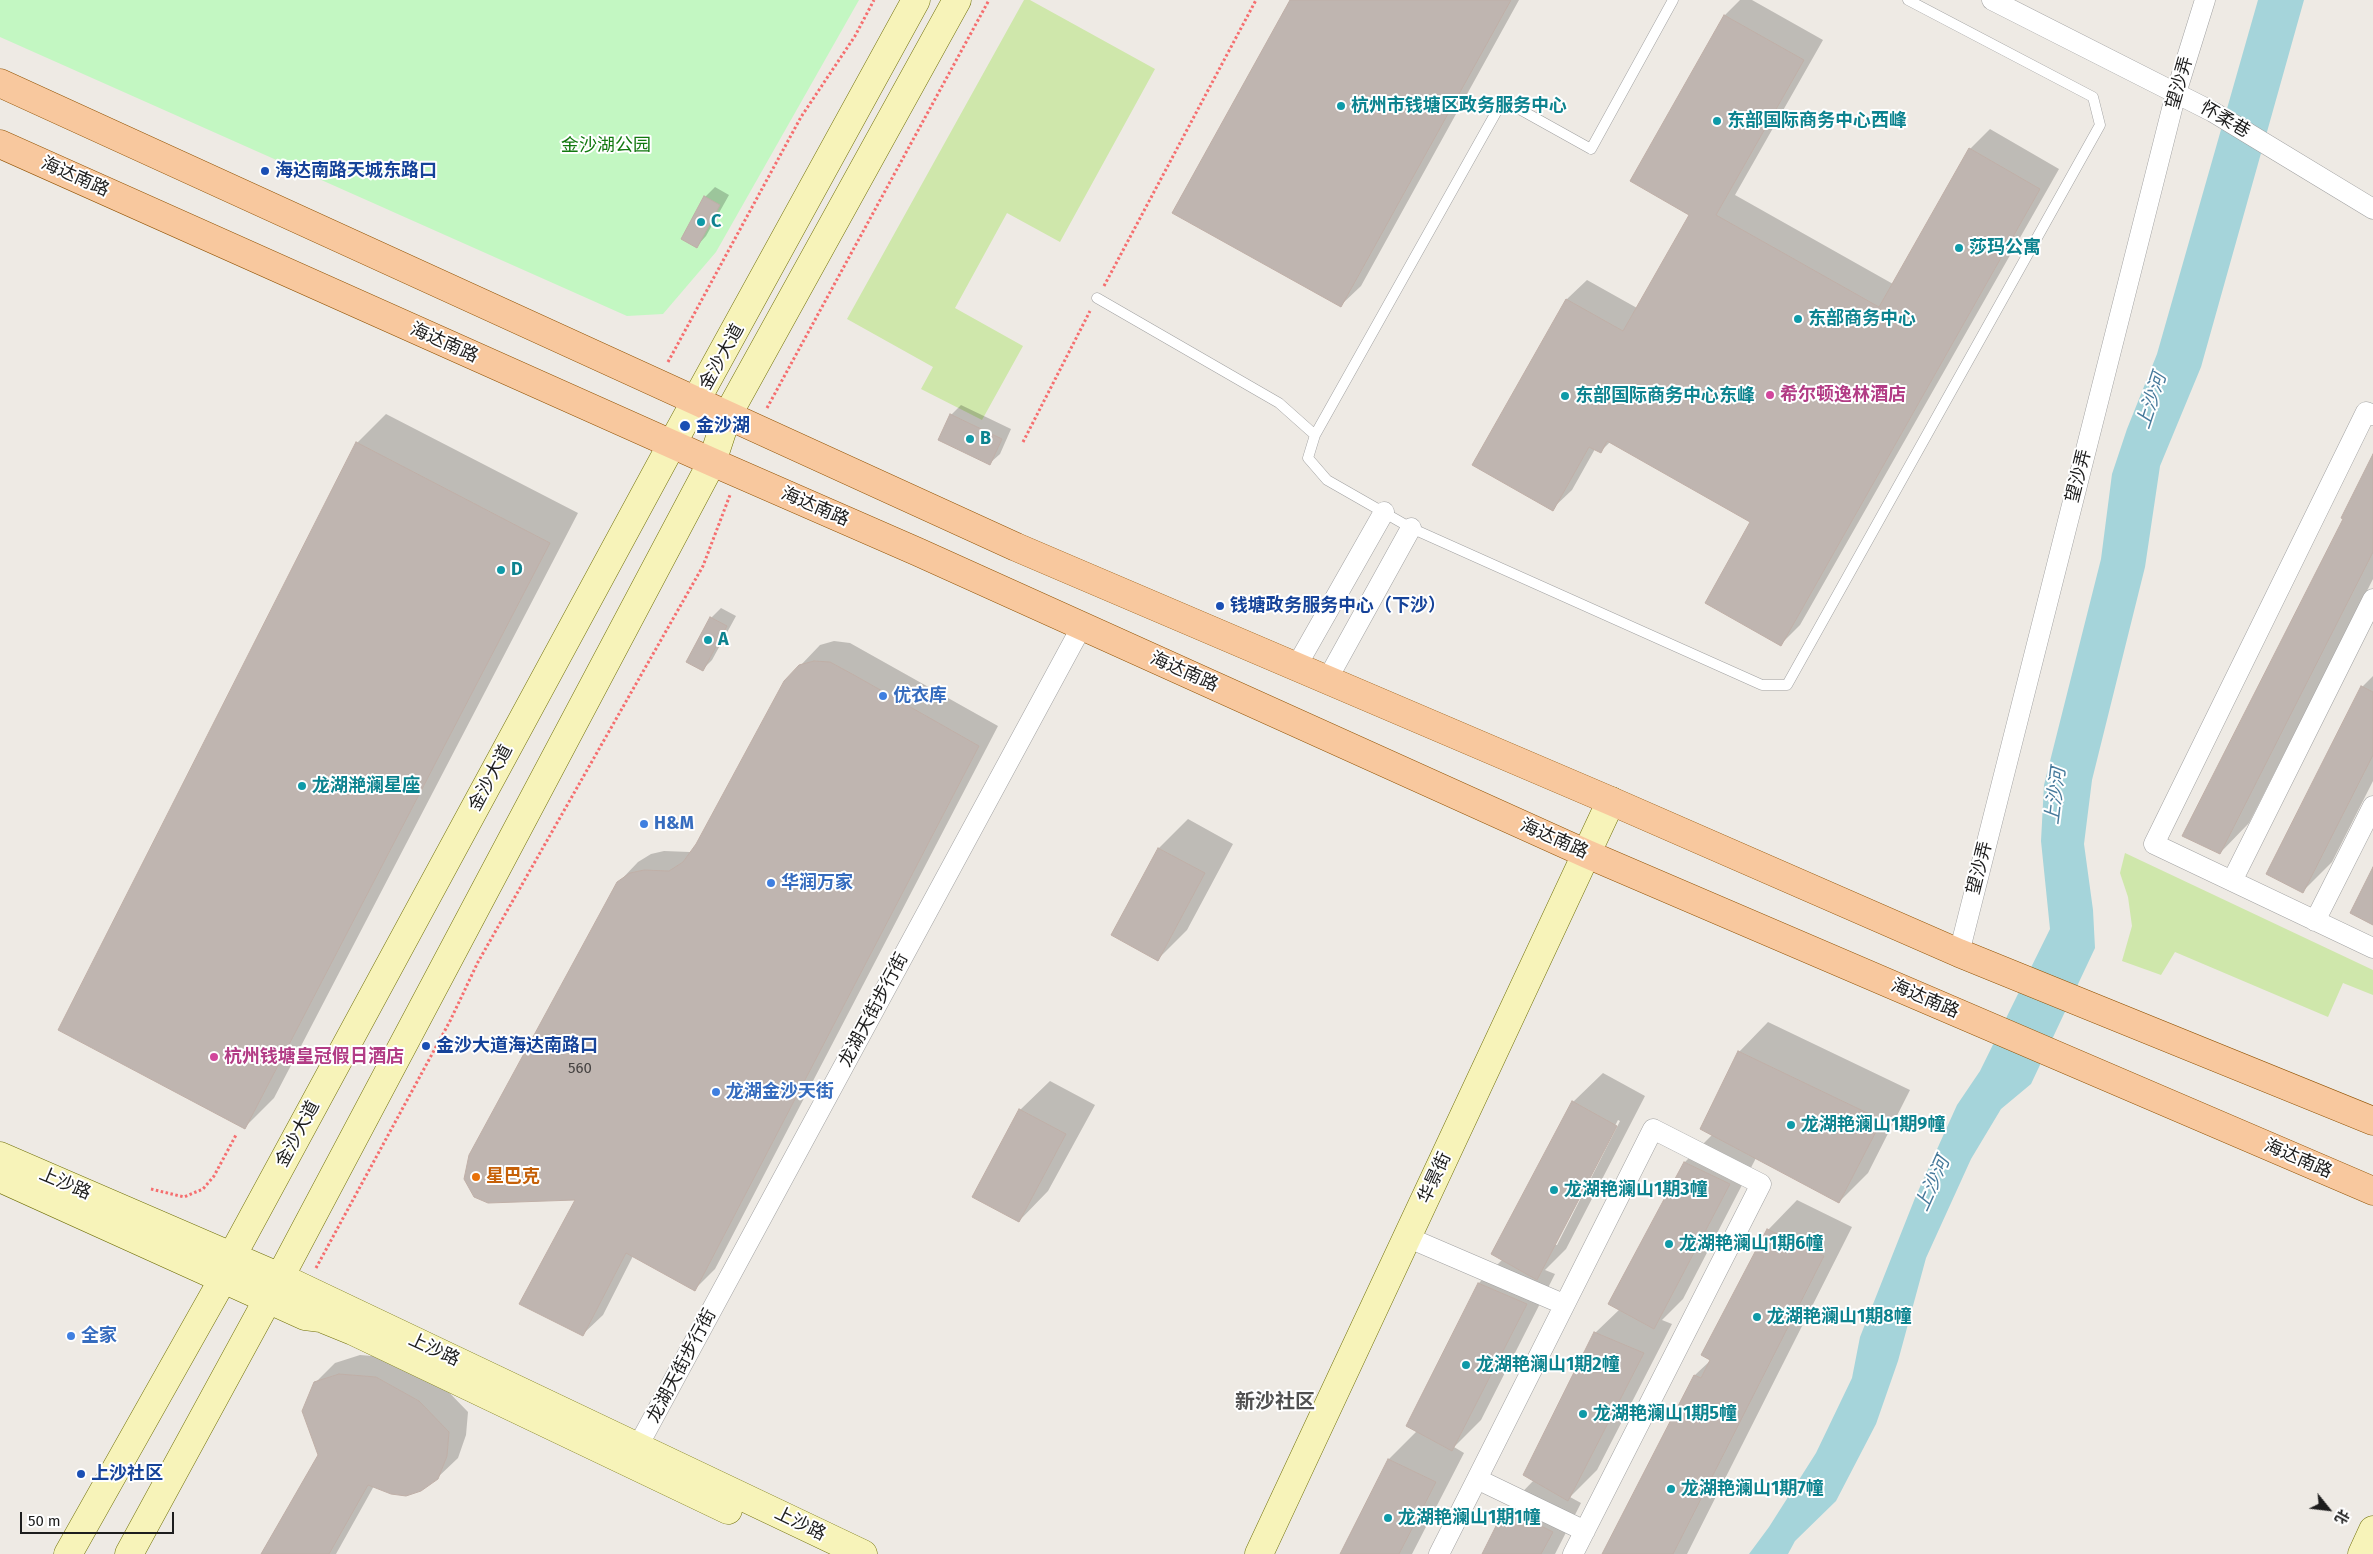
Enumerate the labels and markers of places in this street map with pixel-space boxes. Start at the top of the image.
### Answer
place label: 杭州市钱塘区政务服务中心 [1351,95,1567,117]
marker: 杭州市钱塘区政务服务中心 [1335,100,1347,112]
place label: 东部国际商务中心西峰 [1727,110,1907,132]
marker: 东部国际商务中心西峰 [1711,115,1723,127]
place label: 海达南路天城东路口 [275,160,437,182]
marker: 海达南路天城东路口 [259,165,271,177]
place label: C [711,211,721,233]
marker: C [695,216,707,228]
place label: 莎玛公寓 [1969,237,2041,259]
marker: 莎玛公寓 [1953,242,1965,254]
place label: 东部商务中心 [1808,308,1916,330]
marker: 东部商务中心 [1792,313,1804,325]
place label: 希尔顿逸林酒店 [1780,384,1906,406]
place label: 东部国际商务中心东峰 [1575,385,1755,407]
marker: 希尔顿逸林酒店 [1764,389,1776,401]
marker: 东部国际商务中心东峰 [1559,390,1571,402]
place label: 金沙湖 [696,415,750,437]
marker: 金沙湖 [678,419,692,433]
place label: B [980,428,991,450]
marker: B [964,433,976,445]
place label: D [511,559,523,581]
marker: D [495,564,507,576]
place label: 钱塘政务服务中心（下沙） [1230,595,1446,617]
marker: 钱塘政务服务中心（下沙） [1214,600,1226,612]
place label: A [718,629,729,651]
marker: A [702,634,714,646]
place label: 优衣库 [893,685,947,707]
marker: 优衣库 [877,690,889,702]
place label: 龙湖滟澜星座 [312,775,420,797]
marker: 龙湖滟澜星座 [296,780,308,792]
place label: H&M [654,813,694,835]
marker: H&M [638,818,650,830]
place label: 华润万家 [781,872,853,894]
marker: 华润万家 [765,877,777,889]
place label: 金沙大道海达南路口 [436,1035,598,1057]
marker: 金沙大道海达南路口 [420,1040,432,1052]
place label: 杭州钱塘皇冠假日酒店 [224,1046,404,1068]
marker: 杭州钱塘皇冠假日酒店 [208,1051,220,1063]
place label: 龙湖金沙天街 [726,1081,834,1103]
marker: 龙湖金沙天街 [710,1086,722,1098]
place label: 龙湖艳澜山1期9幢 [1801,1114,1945,1136]
marker: 龙湖艳澜山1期9幢 [1785,1119,1797,1131]
place label: 星巴克 [486,1166,540,1188]
marker: 星巴克 [470,1171,482,1183]
place label: 龙湖艳澜山1期3幢 [1564,1179,1708,1201]
marker: 龙湖艳澜山1期3幢 [1548,1184,1560,1196]
place label: 龙湖艳澜山1期6幢 [1679,1233,1824,1255]
marker: 龙湖艳澜山1期6幢 [1663,1238,1675,1250]
place label: 龙湖艳澜山1期8幢 [1767,1306,1912,1328]
marker: 龙湖艳澜山1期8幢 [1751,1311,1763,1323]
place label: 全家 [81,1325,117,1347]
marker: 全家 [65,1330,77,1342]
place label: 龙湖艳澜山1期2幢 [1476,1354,1620,1376]
marker: 龙湖艳澜山1期2幢 [1460,1359,1472,1371]
place label: 龙湖艳澜山1期5幢 [1593,1403,1737,1425]
marker: 龙湖艳澜山1期5幢 [1577,1408,1589,1420]
place label: 上沙社区 [91,1463,163,1485]
marker: 上沙社区 [75,1468,87,1480]
place label: 龙湖艳澜山1期7幢 [1681,1478,1824,1500]
marker: 龙湖艳澜山1期7幢 [1665,1483,1677,1495]
place label: 龙湖艳澜山1期1幢 [1398,1507,1541,1529]
marker: 龙湖艳澜山1期1幢 [1382,1512,1394,1524]

